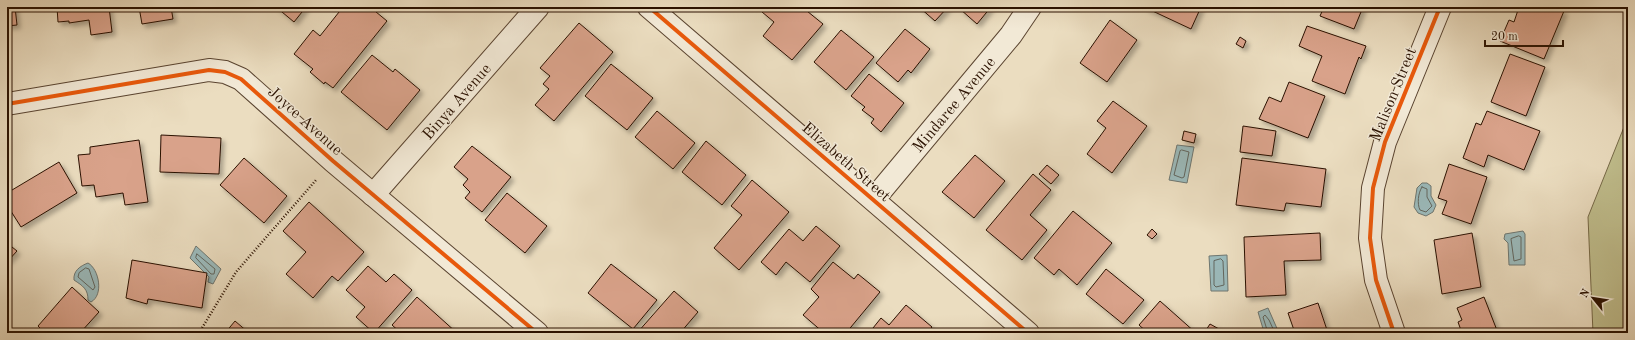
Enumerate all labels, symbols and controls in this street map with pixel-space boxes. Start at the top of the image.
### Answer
scale bar [1485,22,1563,48]
text: 20 m [1491,31,1518,43]
street label: Malison Street [1368,45,1420,144]
street label: Mindaree Avenue [910,54,999,156]
street label: Binya Avenue [420,61,495,143]
street label: Joyce Avenue [264,84,345,159]
street label: Elizabeth Street [798,120,893,205]
north arrow [1573,278,1613,318]
text: N [1579,287,1593,300]

